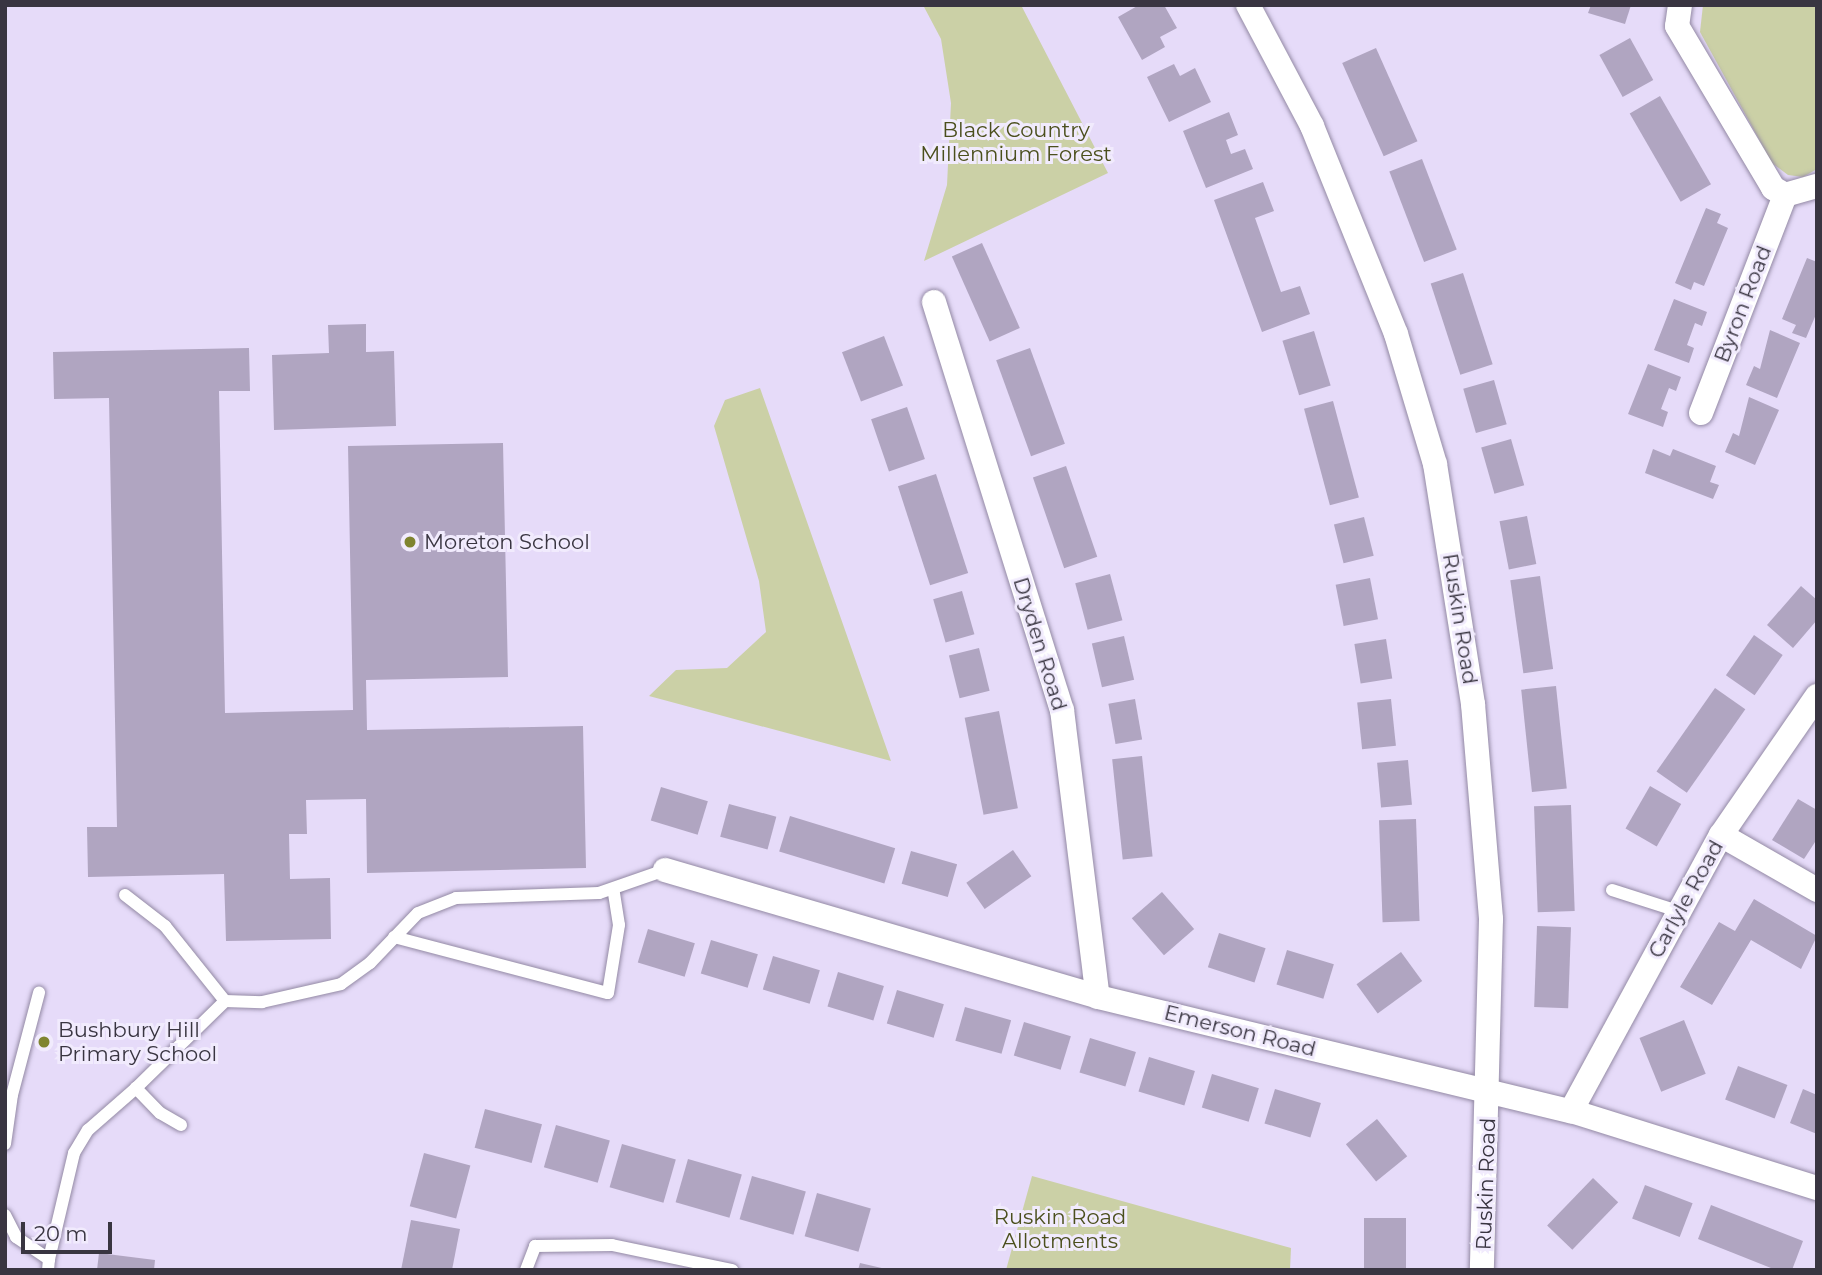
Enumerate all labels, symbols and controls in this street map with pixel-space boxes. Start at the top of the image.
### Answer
park label: Black Country Millennium Forest [920,117,1112,167]
street label: Byron Road [1709,242,1777,366]
place label: Moreton School [424,529,590,555]
marker: Moreton School [402,534,418,550]
street label: Ruskin Road [1437,552,1483,686]
street label: Dryden Road [1008,574,1072,714]
street label: Carlyle Road [1643,836,1729,962]
street label: Emerson Road [1162,1000,1318,1062]
place label: Bushbury Hill Primary School [58,1017,217,1067]
marker: Bushbury Hill Primary School [36,1034,52,1050]
street label: Ruskin Road [1471,1117,1501,1251]
park label: Ruskin Road Allotments [994,1204,1126,1254]
scale bar [24,1208,116,1252]
text: 20 m [34,1221,88,1246]

